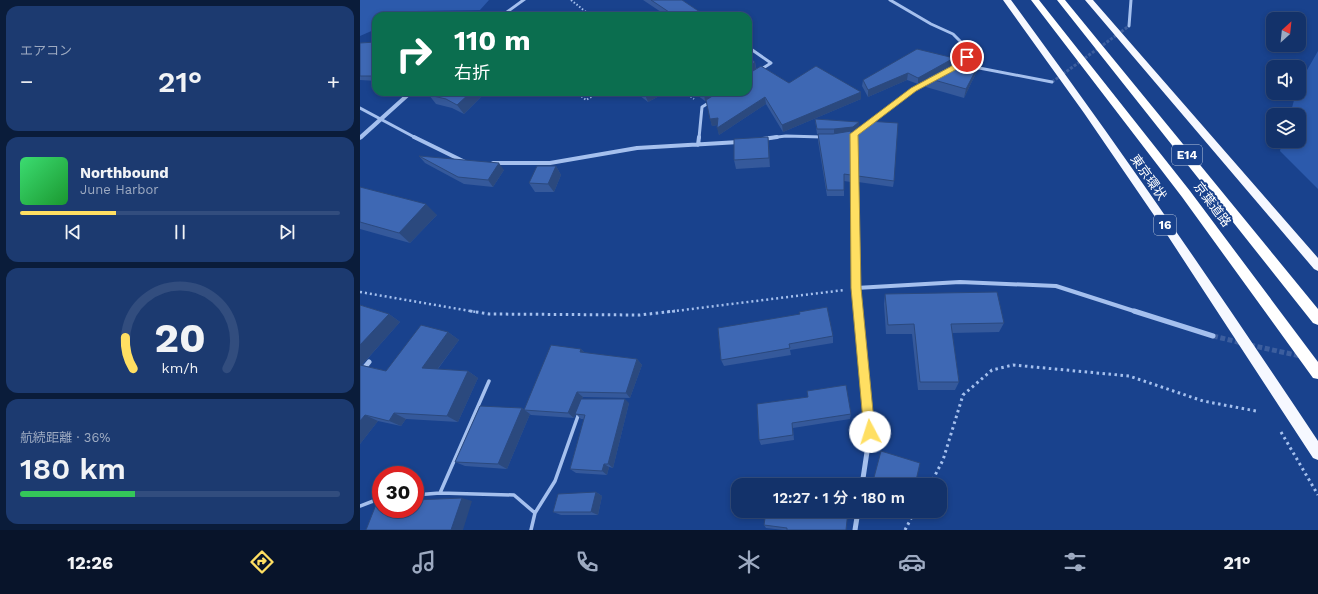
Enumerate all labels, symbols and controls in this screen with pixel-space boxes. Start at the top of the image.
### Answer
north arrow [1266,12,1306,52]
map controls [1266,12,1306,148]
text: 110 m [454,24,531,57]
icon: right [388,28,440,80]
pin [950,40,984,74]
text: エアコン [20,43,72,58]
icon: arrive [956,46,978,68]
button: sound [1266,60,1306,100]
text: 右折 [454,62,490,83]
text: 21° [158,64,202,99]
text: − [20,69,33,94]
text: + [327,69,340,94]
button: layers [1266,108,1306,148]
road number: E14 [1172,145,1202,165]
street label: 東京環状 [1128,152,1170,203]
text: Northbound [80,164,169,182]
street label: 京葉道路 [1191,179,1234,230]
text: June Harbor [80,182,159,197]
road number: 16 [1154,215,1176,235]
icon: previous [62,221,84,243]
icon: pause [169,221,191,243]
icon: next [276,221,298,243]
text: 20 [154,312,206,361]
text: km/h [162,359,198,375]
position arrow [849,411,891,453]
text: 航続距離 · 36% [20,430,110,445]
text: 180 km [20,451,126,486]
speed limit sign: 30 [372,466,424,518]
text: 12:27 · 1 分 · 180 m [773,489,905,507]
icon: directions [248,548,276,576]
icon: music [410,548,438,576]
icon: phone [573,548,601,576]
icon: climate [735,548,763,576]
icon: car [898,548,926,576]
icon: filters [1061,548,1089,576]
text: 12:26 [67,552,113,573]
text: 21° [1223,552,1251,573]

